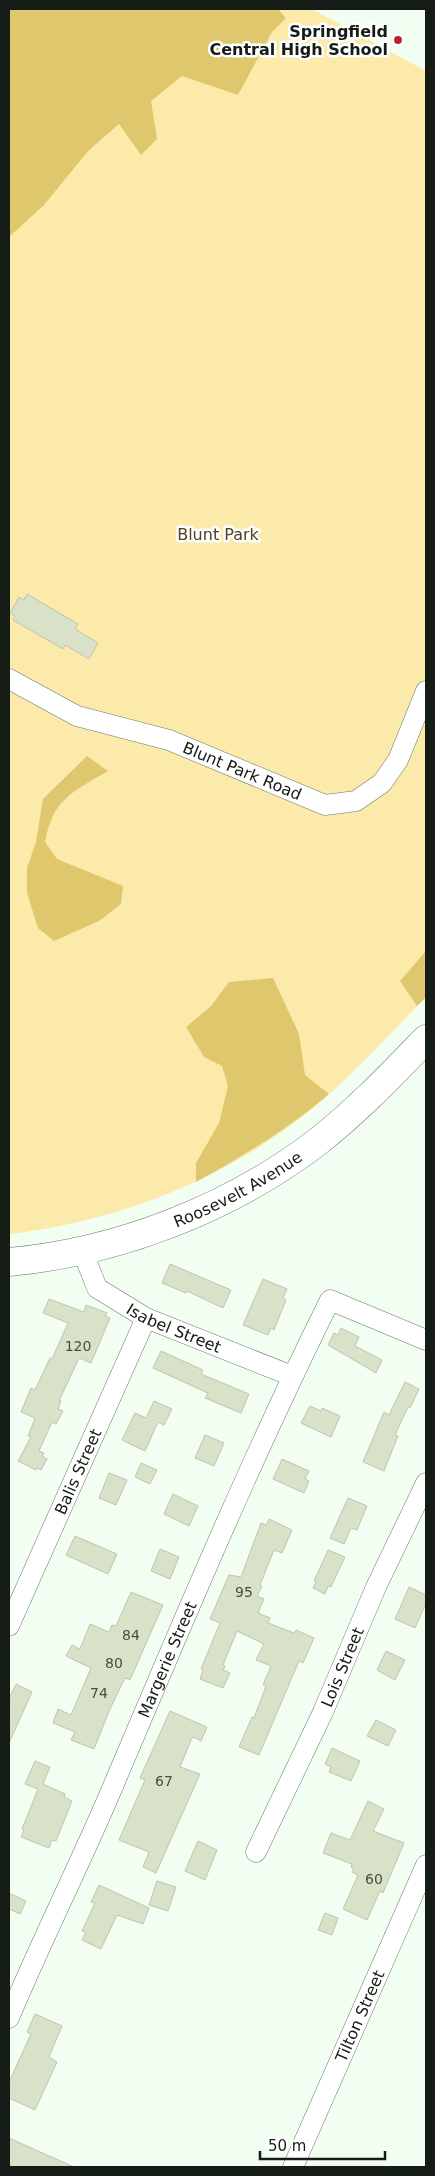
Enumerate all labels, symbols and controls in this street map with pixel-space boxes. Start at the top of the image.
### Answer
place label: Springfield Central High School [209,22,388,59]
marker: Springfield Central High School [392,34,404,46]
park label: Blunt Park [177,525,260,544]
street label: Blunt Park Road [180,737,305,804]
street label: Roosevelt Avenue [171,1147,305,1231]
street label: Isabel Street [123,1299,224,1356]
house number: 120 [65,1338,91,1354]
street label: Balis Street [50,1426,105,1517]
house number: 95 [235,1584,253,1600]
street label: Margerie Street [134,1598,200,1720]
street label: Lois Street [317,1624,367,1710]
house number: 84 [122,1627,140,1643]
house number: 80 [105,1655,123,1671]
house number: 74 [90,1685,108,1701]
house number: 67 [155,1773,173,1789]
house number: 60 [365,1871,383,1887]
street label: Tilton Street [331,1967,388,2066]
scale bar [260,2128,385,2160]
text: 50 m [268,2137,306,2155]

